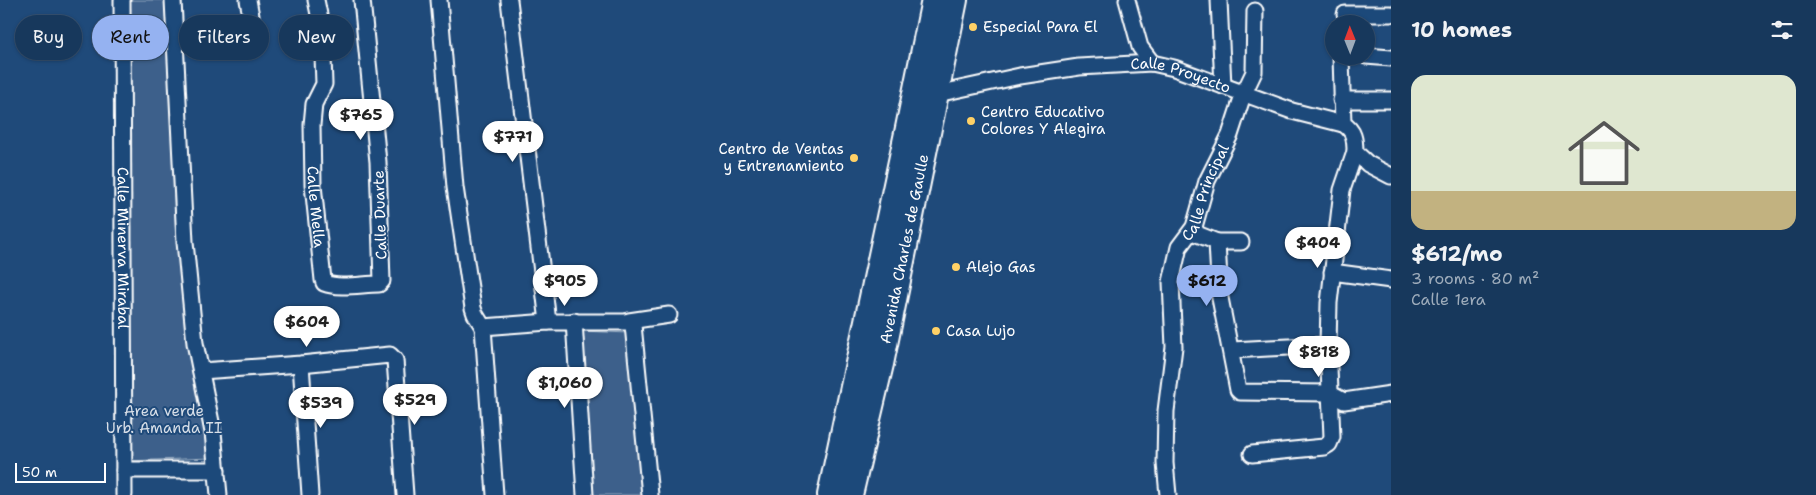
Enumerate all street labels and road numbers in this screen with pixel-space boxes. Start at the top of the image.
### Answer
street label: Calle Proyecto [1130,53,1233,98]
street label: Calle Principal [1177,140,1234,245]
street label: Avenida Charles de Gaulle [875,152,933,345]
street label: Calle Mella [303,166,330,249]
street label: Calle Minerva Mirabal [113,167,133,330]
street label: Calle Duarte [368,170,392,260]

